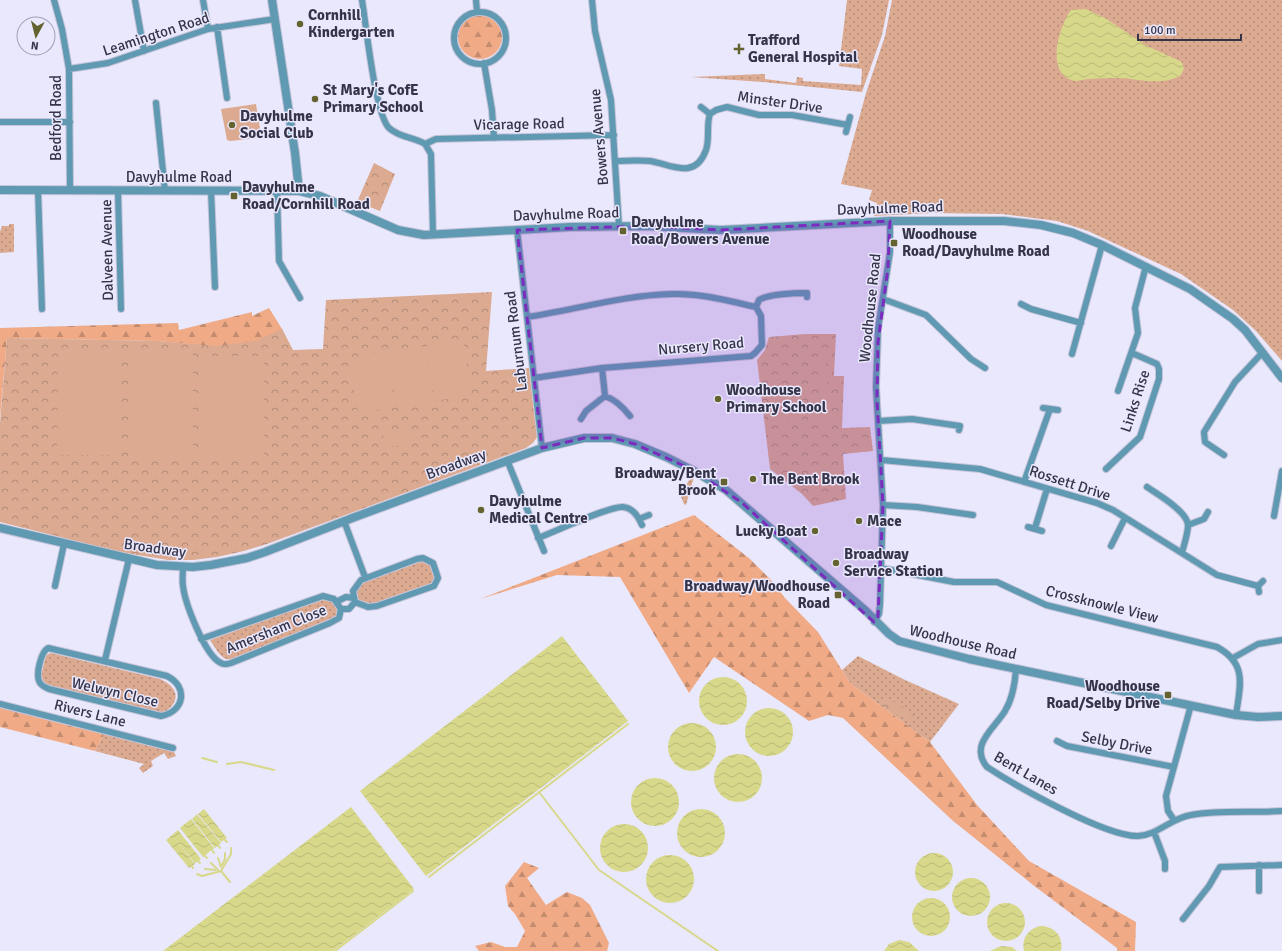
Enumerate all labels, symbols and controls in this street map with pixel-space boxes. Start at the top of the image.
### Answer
place label: Cornhill Kindergarten [308,6,395,41]
street label: Leamington Road [100,8,212,60]
north arrow [16,16,56,56]
scale bar [1138,16,1241,42]
marker: Cornhill Kindergarten [295,19,305,29]
text: 100 m [1144,23,1176,38]
place label: Trafford General Hospital [748,31,858,66]
text: N [30,39,39,52]
marker: Trafford General Hospital [733,43,745,55]
street label: Bedford Road [47,75,65,161]
place label: St Mary's CofE Primary School [323,81,424,116]
street label: Minster Drive [736,87,824,117]
street label: Bowers Avenue [586,88,612,186]
marker: St Mary's CofE Primary School [310,94,320,104]
place label: Davyhulme Social Club [240,107,314,142]
street label: Vicarage Road [473,114,565,134]
marker: Davyhulme Social Club [227,120,237,130]
street label: Davyhulme Road [126,168,232,186]
place label: Davyhulme Road/Cornhill Road [242,178,370,213]
marker: Davyhulme Road/Cornhill Road [229,191,239,201]
street label: Davyhulme Road [836,197,944,219]
street label: Dalveen Avenue [97,199,117,301]
street label: Davyhulme Road [512,203,620,225]
place label: Davyhulme Road/Bowers Avenue [631,213,770,248]
place label: Woodhouse Road/Davyhulme Road [902,225,1050,260]
marker: Davyhulme Road/Bowers Avenue [618,226,628,236]
marker: Woodhouse Road/Davyhulme Road [889,238,899,248]
street label: Woodhouse Road [855,253,885,363]
street label: Laburnum Road [501,290,531,392]
street label: Nursery Road [657,333,745,359]
street label: Links Rise [1117,368,1153,434]
place label: Woodhouse Primary School [726,381,827,416]
marker: Woodhouse Primary School [713,394,723,404]
street label: Broadway [424,445,488,483]
street label: Rossett Drive [1027,461,1113,505]
place label: Broadway/Bent Brook [615,464,716,499]
place label: The Bent Brook [761,470,860,488]
marker: The Bent Brook [748,474,758,484]
marker: Broadway/Bent Brook [719,477,729,487]
place label: Davyhulme Medical Centre [489,492,588,527]
marker: Davyhulme Medical Centre [476,505,486,515]
place label: Mace [867,512,902,530]
marker: Mace [854,516,864,526]
place label: Lucky Boat [735,522,807,540]
marker: Lucky Boat [810,526,820,536]
street label: Broadway [123,535,187,561]
place label: Broadway Service Station [844,545,943,580]
marker: Broadway Service Station [831,558,841,568]
place label: Broadway/Woodhouse Road [684,577,830,612]
street label: Crossknowle View [1044,581,1160,627]
marker: Broadway/Woodhouse Road [833,590,843,600]
street label: Amersham Close [223,601,329,657]
street label: Woodhouse Road [908,621,1018,663]
street label: Welwyn Close [70,673,160,711]
place label: Woodhouse Road/Selby Drive [1046,677,1160,712]
marker: Woodhouse Road/Selby Drive [1163,690,1173,700]
street label: Rivers Lane [52,695,128,731]
street label: Selby Drive [1080,727,1154,759]
street label: Bent Lanes [991,747,1062,799]

